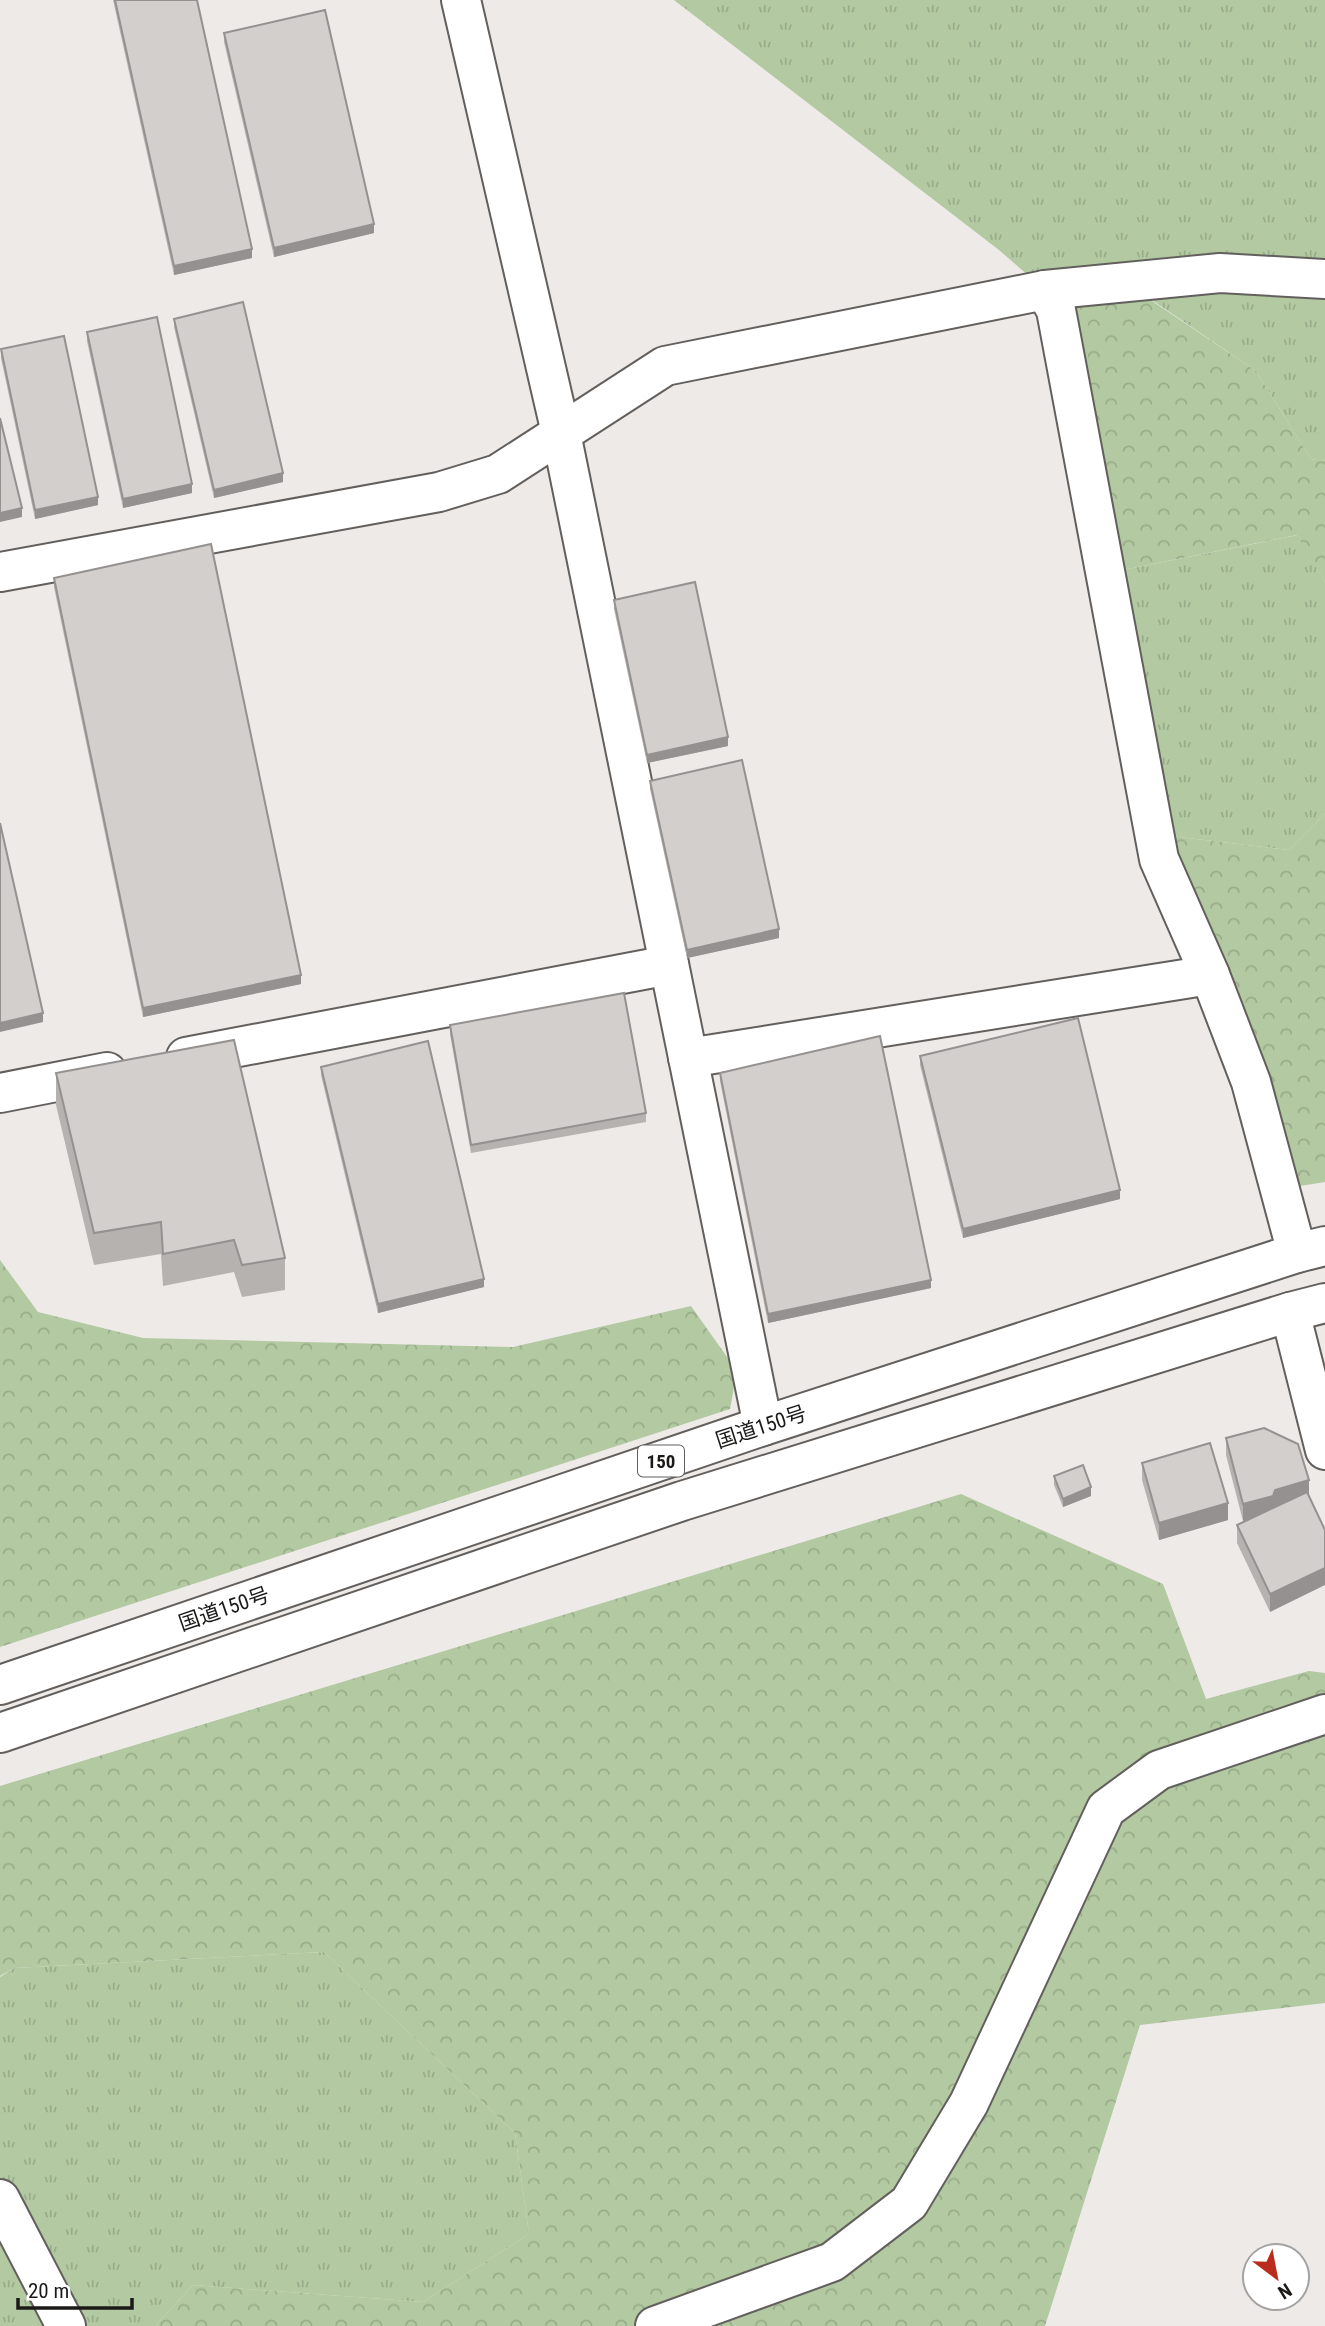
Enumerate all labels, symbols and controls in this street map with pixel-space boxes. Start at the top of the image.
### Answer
street label: 国道150号 [713,1401,809,1453]
road number: 150 [638,1446,684,1476]
street label: 国道150号 [176,1582,272,1636]
north arrow [1241,2242,1311,2312]
scale bar [18,2266,131,2310]
text: N [1274,2278,1296,2304]
text: 20 m [28,2279,69,2303]

